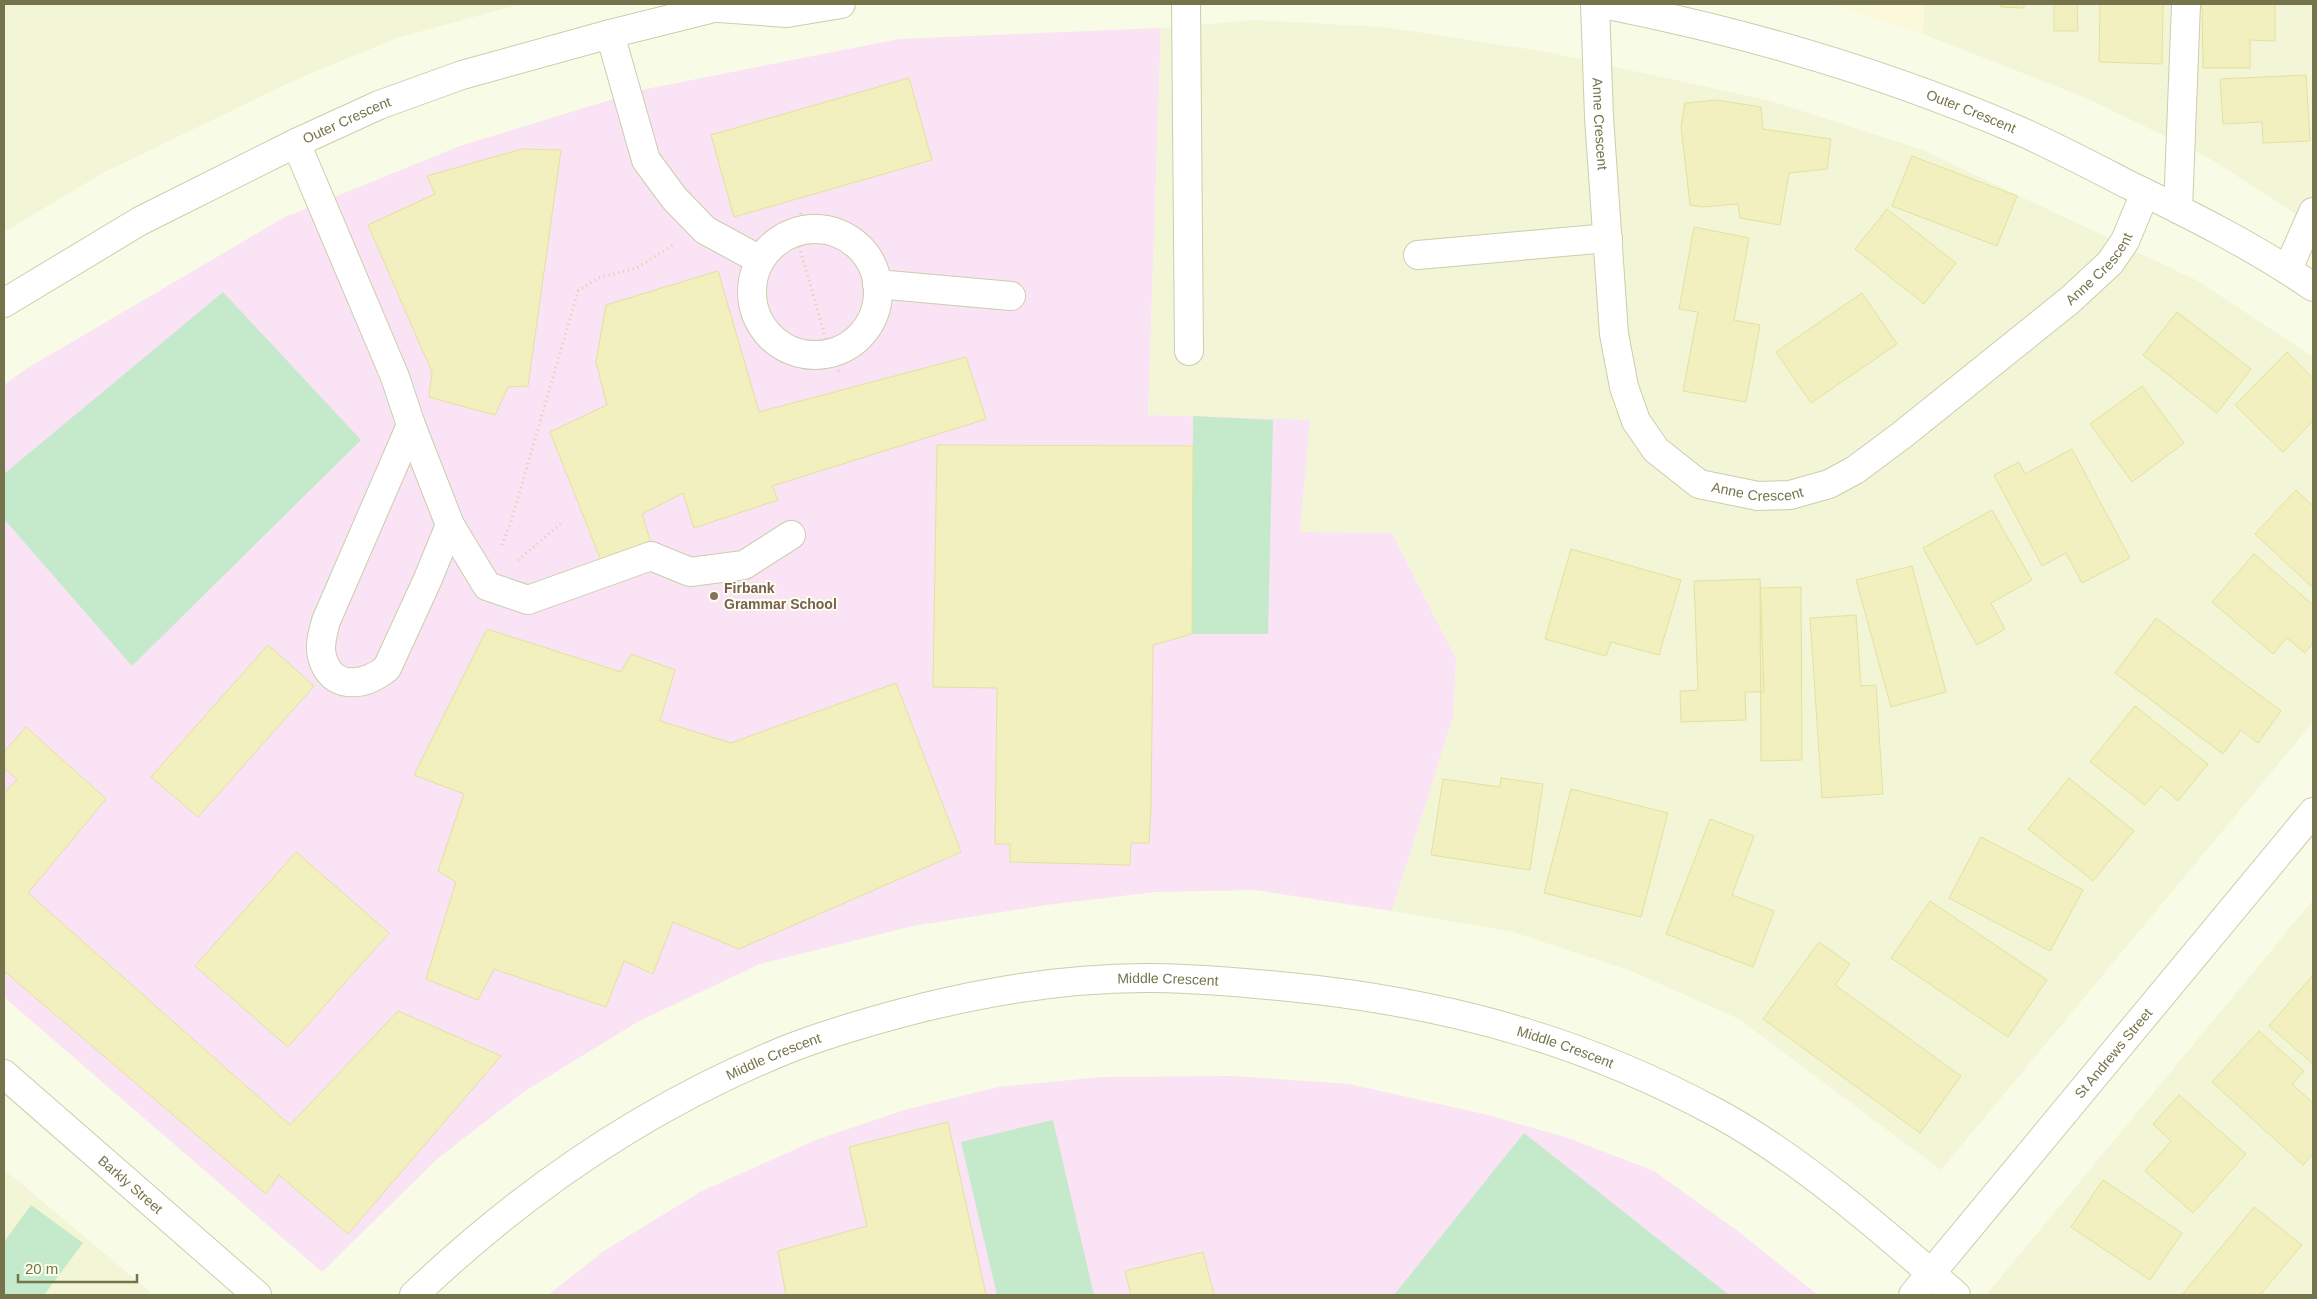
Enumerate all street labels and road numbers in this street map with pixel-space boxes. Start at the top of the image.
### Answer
street label: Anne Crescent [1590,77,1611,171]
street label: Outer Crescent [1924,86,2018,136]
street label: Outer Crescent [300,93,393,147]
street label: Anne Crescent [2062,230,2136,308]
street label: Anne Crescent [1710,479,1805,504]
street label: Middle Crescent [1117,970,1219,989]
street label: St Andrews Street [2071,1005,2155,1101]
street label: Middle Crescent [1515,1023,1616,1071]
street label: Middle Crescent [723,1030,823,1083]
street label: Barkly Street [95,1152,166,1217]

